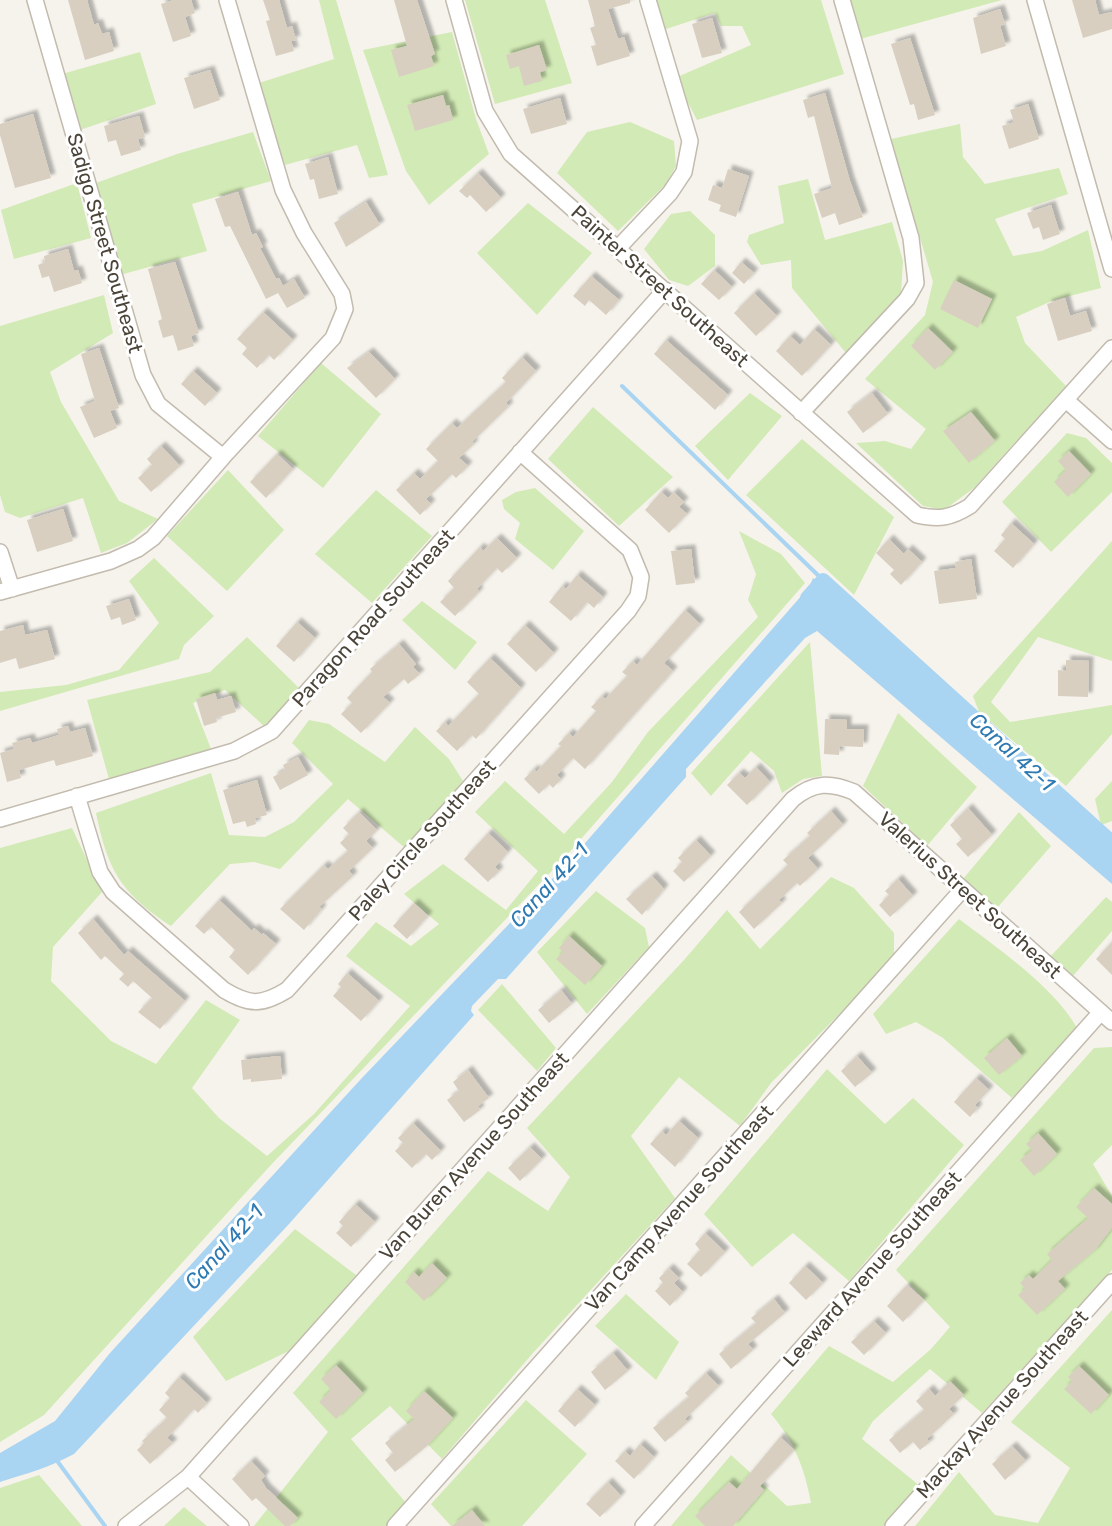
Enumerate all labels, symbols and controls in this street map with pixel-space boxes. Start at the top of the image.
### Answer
street label: Sadigo Street Southeast [62,130,148,356]
street label: Painter Street Southeast [566,200,754,372]
street label: Paragon Road Southeast [287,524,459,712]
water label: Canal 42-1 [965,707,1061,797]
street label: Paley Circle Southeast [343,754,501,926]
street label: Valerius Street Southeast [874,807,1066,984]
water label: Canal 42-1 [504,836,594,932]
street label: Van Buren Avenue Southeast [374,1047,574,1265]
street label: Van Camp Avenue Southeast [580,1100,778,1316]
street label: Leeward Avenue Southeast [778,1166,966,1372]
water label: Canal 42-1 [179,1198,269,1294]
street label: Mackay Avenue Southeast [911,1305,1093,1503]

